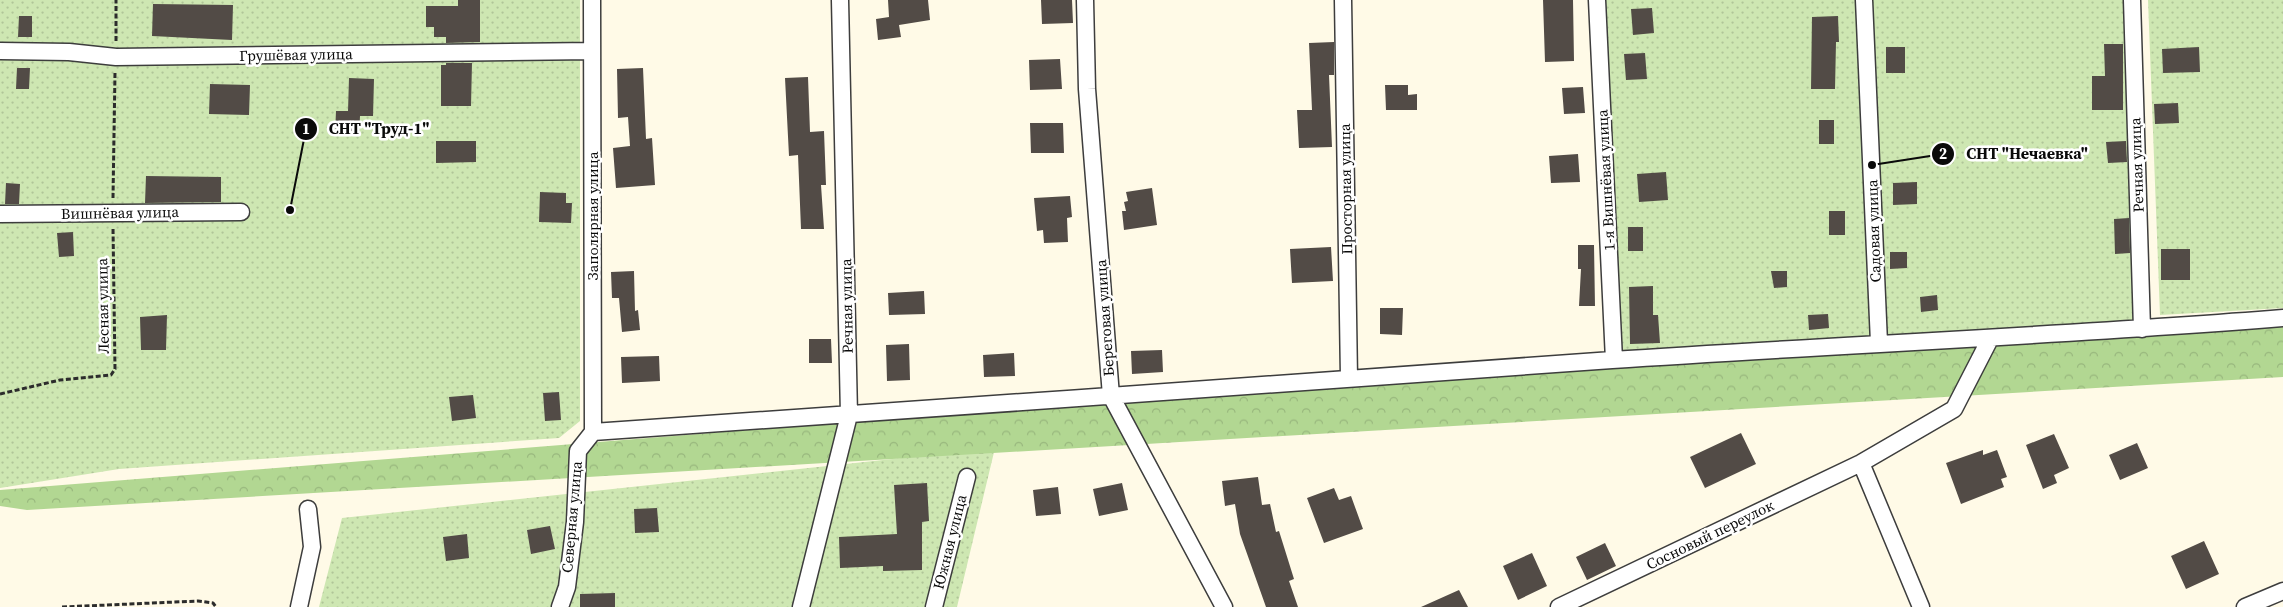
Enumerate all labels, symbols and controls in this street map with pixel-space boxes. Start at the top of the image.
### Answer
street label: Грушёвая улица [239,43,353,66]
street label: 1-я Вишнёвая улица [1591,108,1620,251]
callout: СНТ "Труд-1" [293,113,439,144]
text: СНТ "Труд-1" [329,117,429,139]
street label: Речная улица [2124,117,2149,213]
text: 1 [302,118,310,139]
street label: Просторная улица [1334,123,1357,255]
callout: СНТ "Нечаевка" [1931,138,2098,169]
text: СНТ "Нечаевка" [1966,142,2088,164]
text: 2 [1939,143,1947,164]
street label: Заполярная улица [582,151,603,281]
street label: Садовая улица [1861,179,1886,283]
street label: Вишнёвая улица [61,201,180,224]
street label: Лесная улица [91,258,114,354]
street label: Речная улица [835,258,858,354]
street label: Береговая улица [1090,258,1119,377]
street label: Северная улица [556,460,587,574]
street label: Южная улица [928,492,972,592]
street label: Сосновый переулок [1642,494,1778,575]

